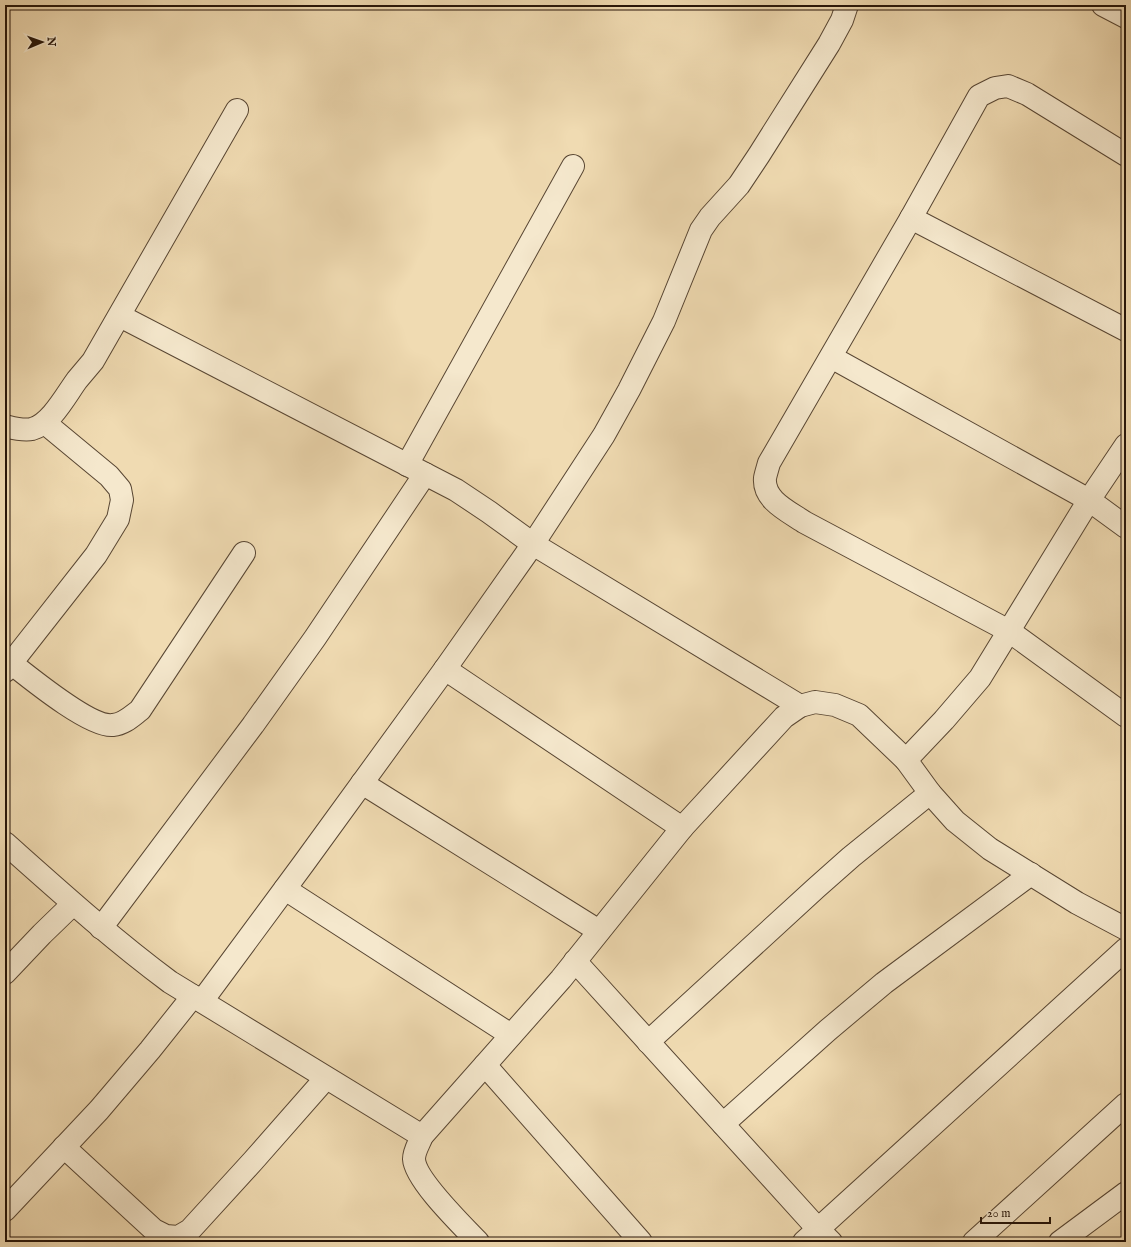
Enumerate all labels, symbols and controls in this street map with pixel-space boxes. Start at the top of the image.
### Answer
north arrow [22,22,62,62]
text: N [44,36,58,47]
scale bar [981,1199,1050,1225]
text: 20 m [987,1206,1010,1221]

